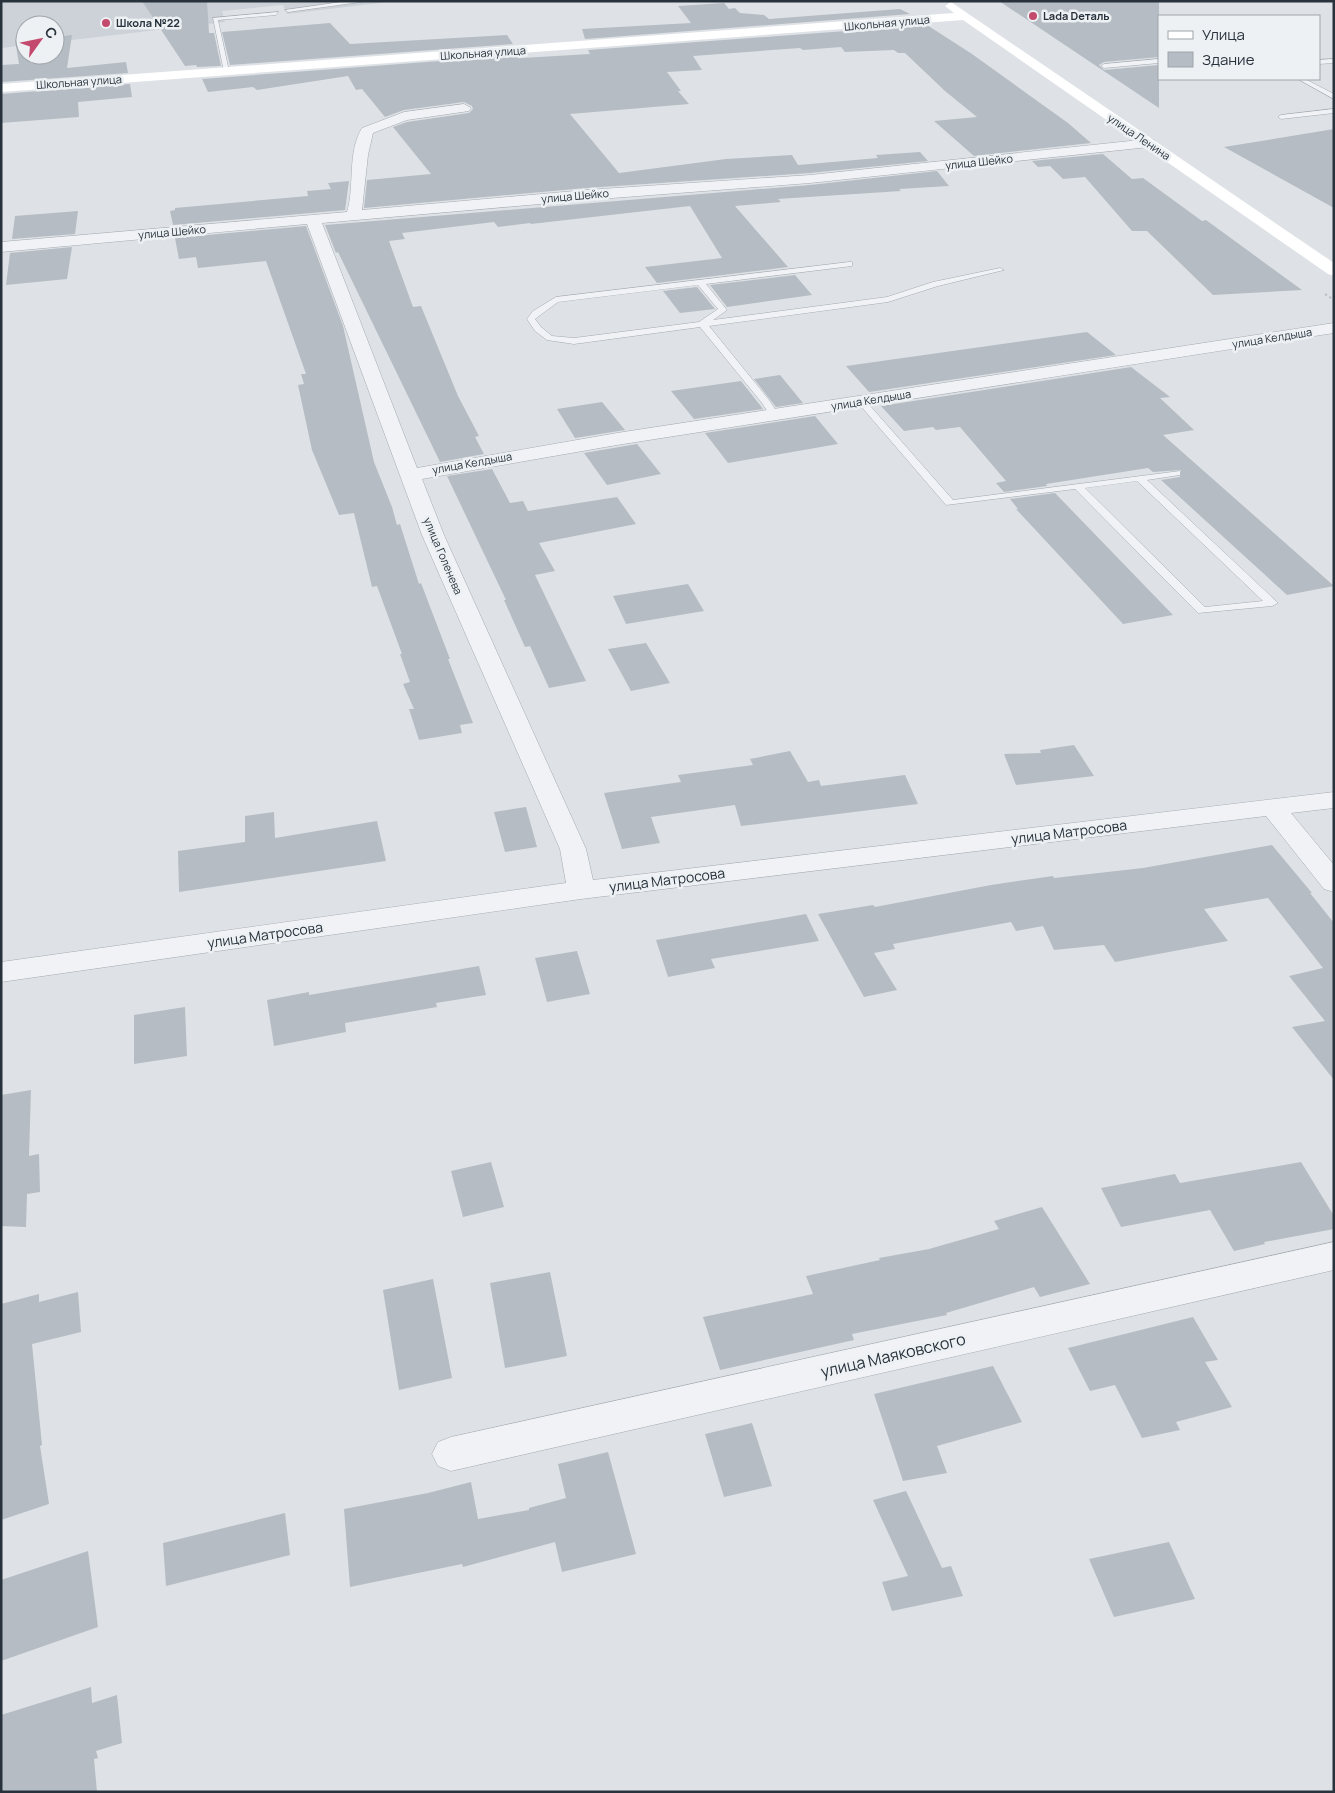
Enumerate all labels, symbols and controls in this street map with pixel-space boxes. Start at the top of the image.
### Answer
place label: Lada Dеталь [1043,8,1110,23]
marker: Lada Dеталь [1027,10,1039,22]
street label: Школьная улица [844,11,930,34]
north arrow [15,15,65,65]
place label: Школа №22 [116,15,180,30]
legend [1158,15,1320,80]
marker: Школа №22 [100,17,112,29]
text: С [41,23,62,42]
text: Улица [1202,24,1245,45]
street label: Школьная улица [440,42,526,63]
text: Здание [1202,49,1255,70]
street label: Школьная улица [36,71,122,92]
street label: улица Ленина [1105,110,1174,163]
street label: улица Шейко [944,150,1014,173]
street label: улица Шейко [541,185,610,206]
street label: улица Шейко [138,221,207,242]
street label: улица Келдыша [1231,324,1313,351]
street label: улица Келдыша [830,386,912,413]
street label: улица Келдыша [431,448,513,477]
street label: улица Голенева [420,515,466,597]
street label: улица Матросова [1010,815,1128,848]
street label: улица Матросова [608,863,726,896]
street label: улица Матросова [206,917,324,952]
street label: улица Маяковского [818,1328,968,1382]

